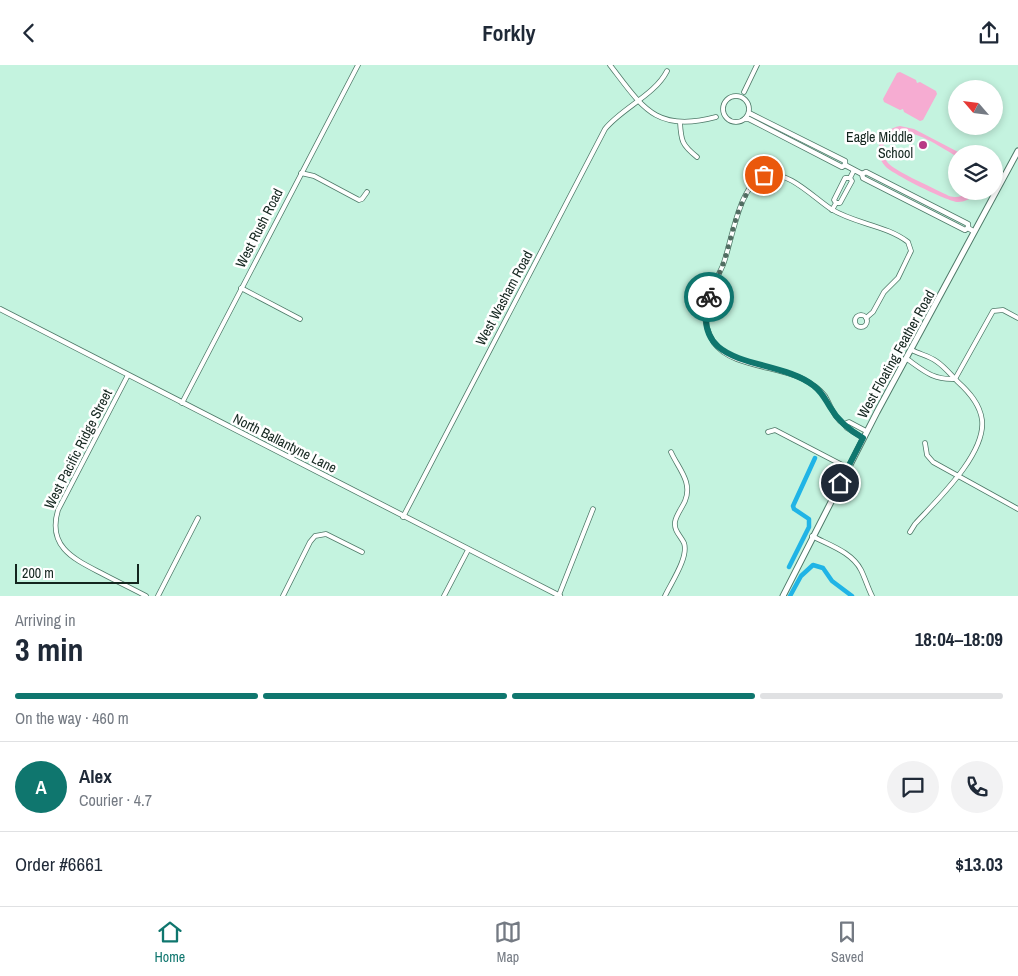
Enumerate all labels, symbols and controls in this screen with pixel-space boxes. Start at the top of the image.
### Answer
text: Forkly [482,18,536,48]
icon: back [15,19,43,47]
icon: share [975,19,1003,47]
north arrow [948,80,1002,135]
map controls [948,80,1003,200]
place label: Eagle Middle School [846,128,913,162]
marker: Eagle Middle School [917,139,929,151]
button: layers [948,145,1003,200]
pin [743,154,785,196]
icon: bag [750,161,778,189]
street label: West Rush Road [231,185,287,271]
street label: West Washam Road [471,248,537,348]
courier [684,272,734,322]
icon: bike [695,283,723,311]
street label: West Floating Feather Road [853,287,939,421]
street label: West Pacific Ridge Street [40,386,116,512]
street label: North Ballantyne Lane [230,409,340,477]
pin [819,462,861,504]
icon: home [826,469,854,497]
scale bar [15,561,139,584]
text: 200 m [22,564,54,582]
text: Arriving in [15,609,76,631]
text: 18:04–18:09 [915,626,1003,652]
text: 3 min [15,628,84,671]
text: On the way · 460 m [15,707,129,729]
button: chat [887,761,939,813]
button: phone [951,761,1003,813]
text: Alex [79,763,112,789]
text: A [35,774,47,800]
text: Courier · 4.7 [79,789,152,811]
text: Order #6661 [15,851,102,877]
text: $13.03 [955,851,1003,877]
tab: Home [154,918,185,966]
tab: Map [494,918,522,966]
tab: Saved [831,918,864,966]

